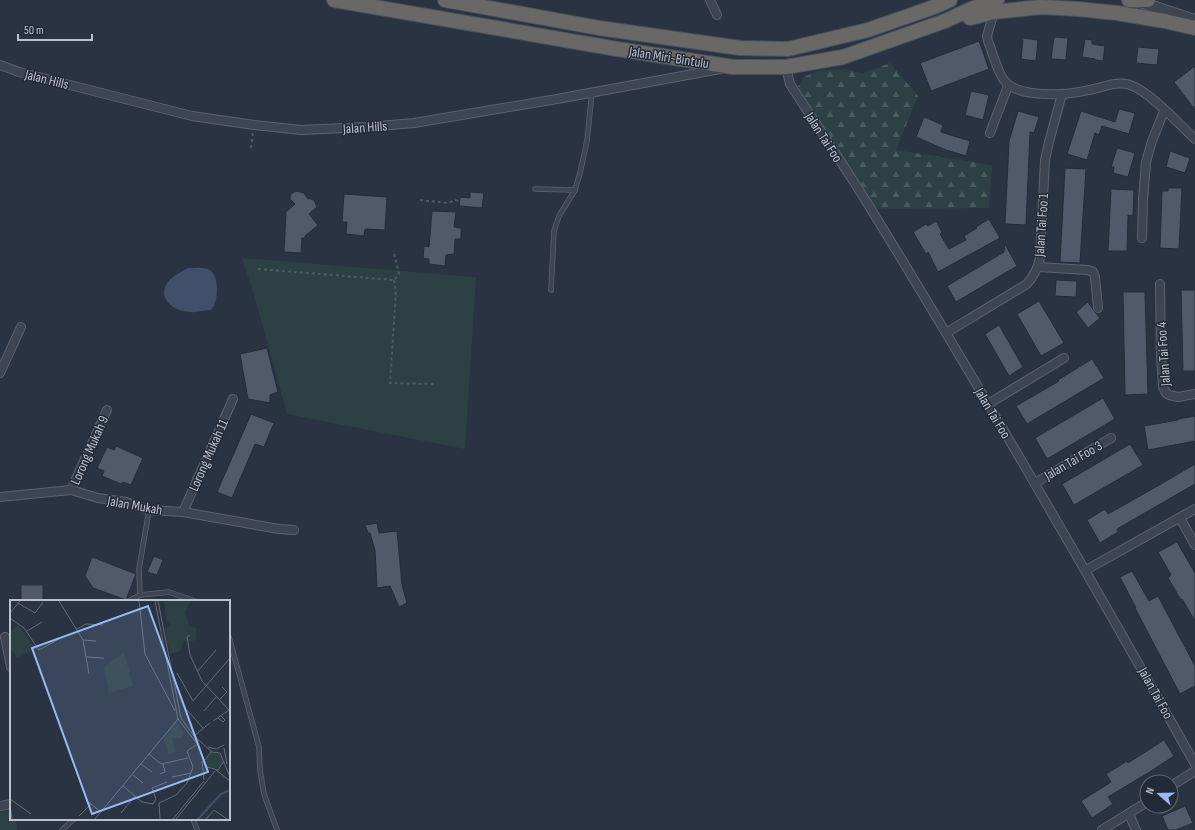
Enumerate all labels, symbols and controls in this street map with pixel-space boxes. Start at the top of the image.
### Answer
scale bar [18,16,92,42]
text: 50 m [24,23,44,38]
street label: Jalan Miri-Bintulu [627,43,710,72]
street label: Jalan Hills [22,66,70,93]
street label: Jalan Tai Foo [801,108,846,166]
street label: Jalan Hills [341,117,388,138]
street label: Jalan Tai Foo 1 [1031,193,1052,258]
street label: Jalan Tai Foo 4 [1153,321,1174,388]
street label: Jalan Tai Foo [970,384,1014,442]
street label: Lorong Mukah 9 [67,413,112,487]
street label: Lorong Mukah 11 [185,416,232,494]
street label: Jalan Tai Foo 3 [1040,437,1105,484]
street label: Jalan Mukah [105,492,164,519]
inset map [10,600,230,820]
street label: Jalan Tai Foo [1134,664,1177,722]
north arrow [1139,774,1179,814]
text: N [1143,786,1157,796]

